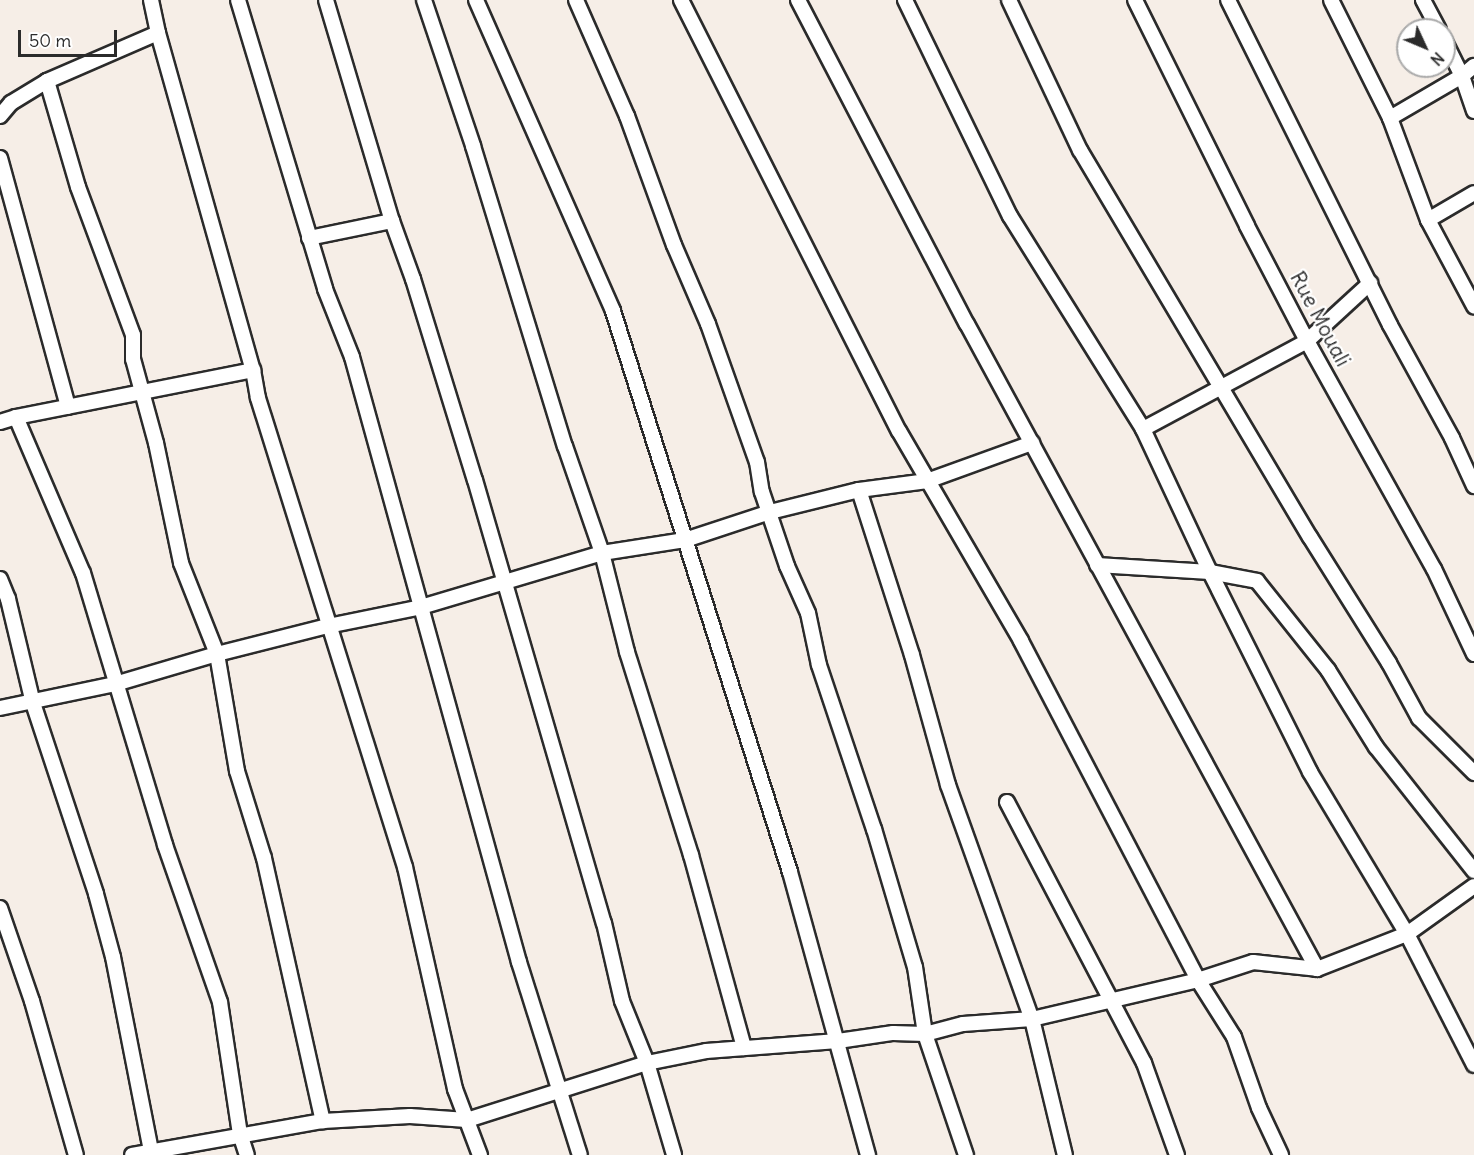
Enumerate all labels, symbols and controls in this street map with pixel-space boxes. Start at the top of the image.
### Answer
scale bar [21,18,120,56]
north arrow [1396,18,1456,78]
text: 50 m [29,29,71,52]
text: N [1426,48,1449,70]
street label: Rue Mouali [1284,267,1356,371]

